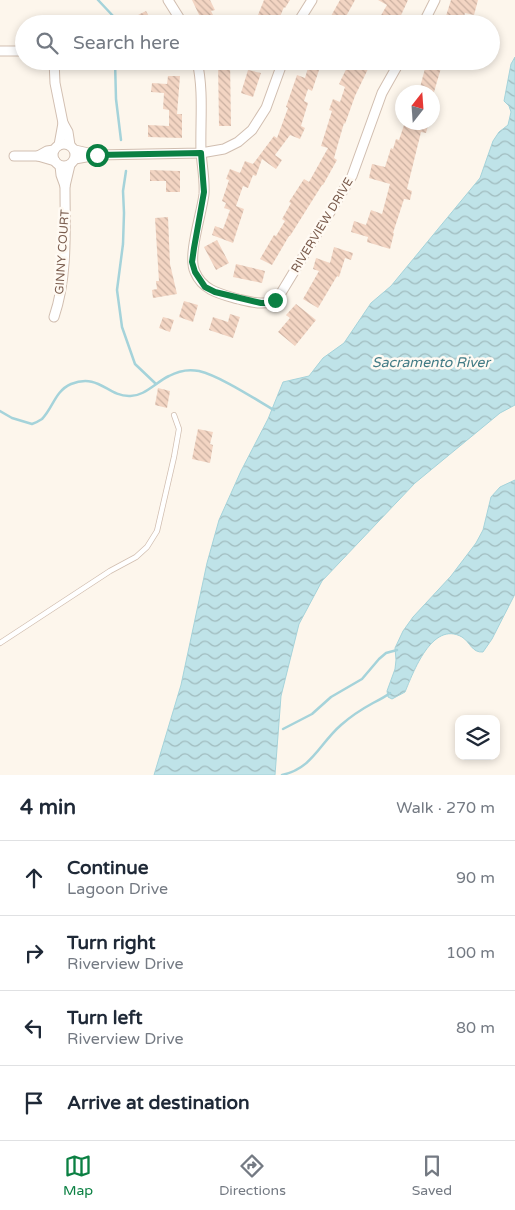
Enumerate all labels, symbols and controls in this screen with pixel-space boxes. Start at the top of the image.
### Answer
search box [15,15,500,70]
icon: search [33,29,61,57]
text: Search here [73,32,180,54]
north arrow [395,85,440,130]
route start [86,144,109,167]
street label: RIVERVIEW DRIVE [288,175,356,275]
street label: GINNY COURT [52,208,72,295]
route end [264,289,287,312]
water label: Sacramento River [372,354,492,371]
map controls [455,715,500,760]
button: layers [455,715,500,760]
text: 4 min [20,795,76,820]
text: Walk · 270 m [396,798,495,818]
text: Continue [67,857,149,879]
icon: ahead [20,864,48,892]
text: 90 m [456,868,495,888]
text: Lagoon Drive [67,879,168,899]
text: Turn right [67,932,155,954]
icon: right [20,939,48,967]
text: 100 m [446,943,495,963]
text: Riverview Drive [67,954,184,974]
text: Turn left [67,1007,143,1029]
icon: left [20,1014,48,1042]
text: 80 m [456,1018,495,1038]
text: Riverview Drive [67,1029,184,1049]
icon: arrive [20,1089,48,1117]
text: Arrive at destination [67,1092,250,1114]
tab: Map [63,1152,93,1199]
tab: Directions [219,1152,286,1199]
tab: Saved [412,1152,452,1199]

